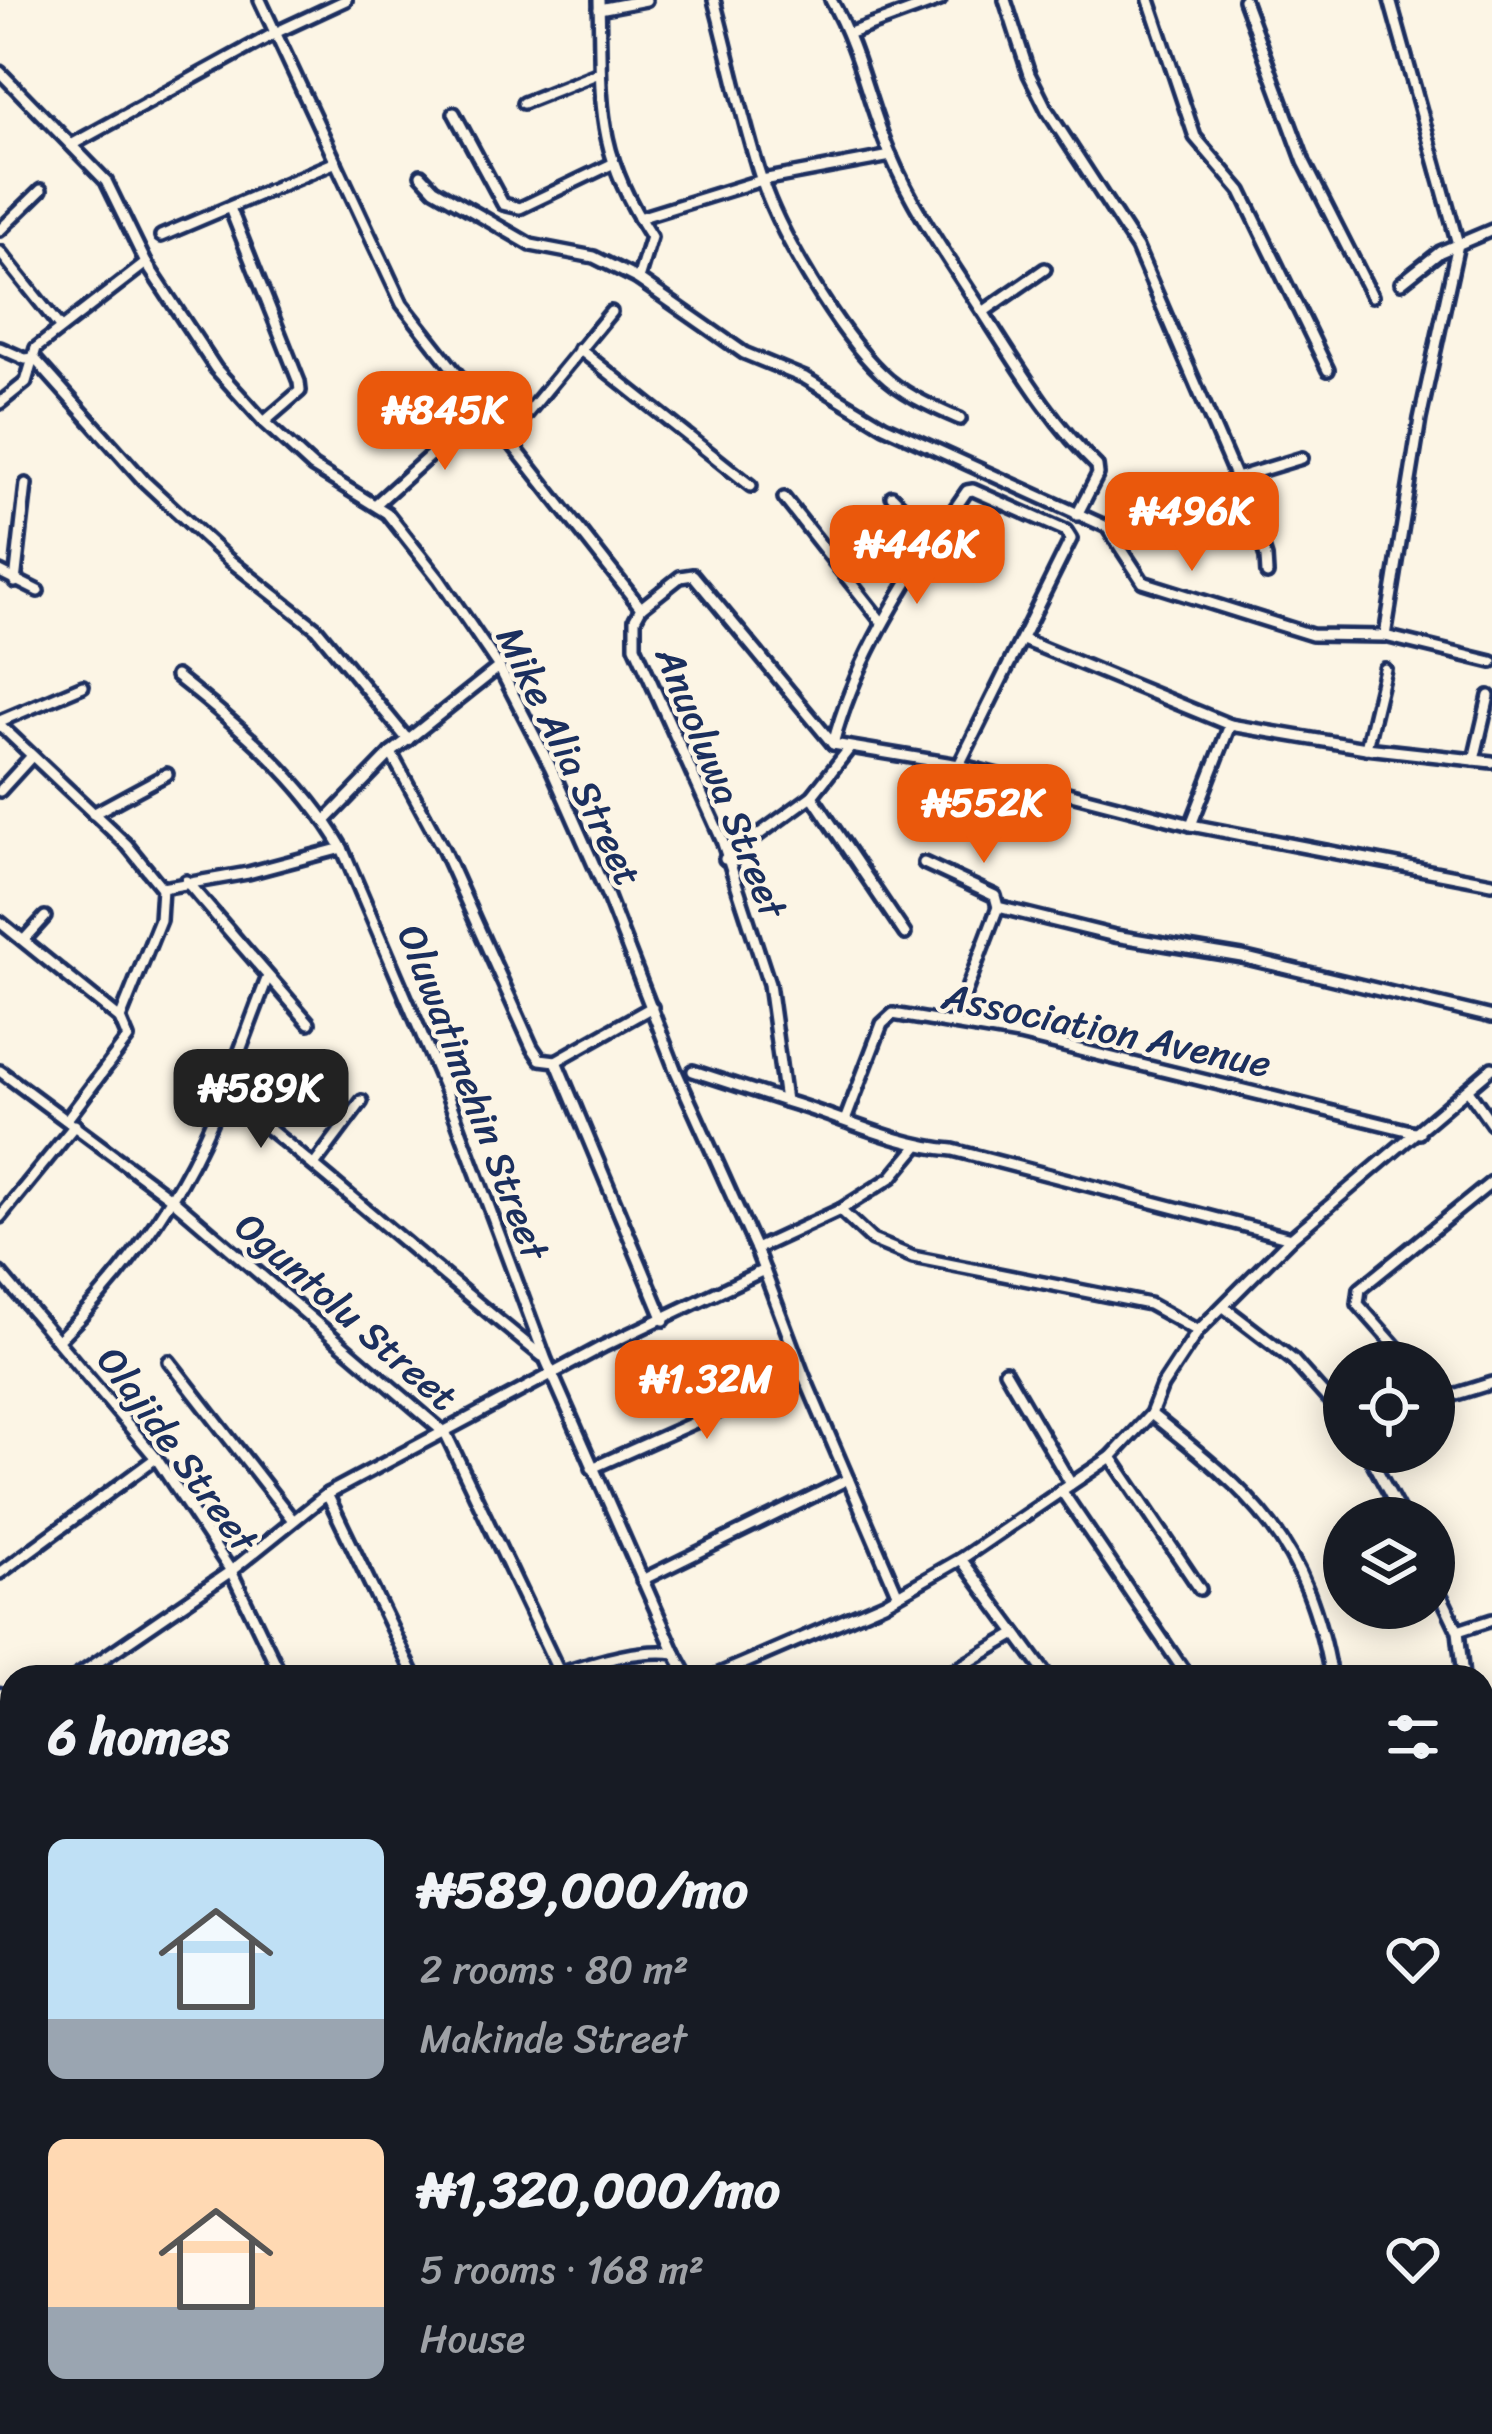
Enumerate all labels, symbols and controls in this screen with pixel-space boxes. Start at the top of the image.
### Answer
pin: ₦845K [361,371,529,473]
text: ₦845K [384,375,506,444]
pin: ₦496K [1108,472,1276,574]
text: ₦496K [1132,476,1252,545]
pin: ₦446K [833,505,1001,607]
text: ₦446K [857,509,977,578]
street label: Mike Alia Street [477,614,663,898]
street label: Anuoluwa Street [635,635,808,930]
pin: ₦552K [900,764,1068,866]
text: ₦552K [924,768,1044,837]
street label: Oluwatimehin Street [378,914,570,1271]
street label: Association Avenue [935,961,1278,1098]
pin: ₦589K [177,1049,345,1151]
text: ₦589K [201,1053,321,1122]
street label: Oguntolu Street [219,1194,475,1429]
street label: Olajide Street [78,1331,277,1569]
pin: ₦1.32M [609,1340,805,1442]
map controls [1323,1341,1455,1629]
button: locate [1323,1341,1455,1473]
text: ₦1.32M [642,1344,772,1413]
button: layers [1323,1497,1455,1629]
text: 6 homes [48,1692,229,1782]
icon: filters [1380,1704,1446,1770]
text: ₦589,000/mo [420,1845,748,1935]
icon: home [144,1887,288,2031]
icon: heart [1380,1926,1446,1992]
text: 2 rooms · 80 m² [420,1935,689,2004]
text: Makinde Street [420,2004,687,2073]
text: ₦1,320,000/mo [420,2145,780,2235]
icon: home [144,2187,288,2331]
icon: heart [1380,2226,1446,2292]
text: 5 rooms · 168 m² [420,2235,704,2304]
text: House [420,2304,525,2373]

